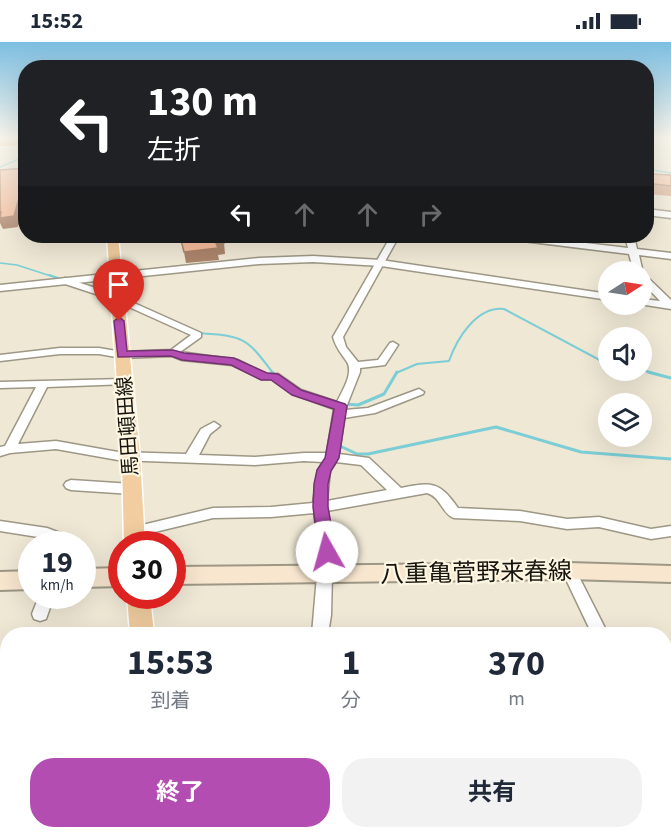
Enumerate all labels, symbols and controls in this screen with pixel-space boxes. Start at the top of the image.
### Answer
text: 15:52 [30,5,83,37]
text: 130 m [147,72,258,132]
icon: left [48,84,126,162]
text: 左折 [147,131,201,170]
icon: left [225,198,258,231]
icon: ahead [288,198,321,231]
icon: ahead [351,198,384,231]
icon: right [414,198,447,231]
pin [93,259,144,321]
north arrow [598,261,652,315]
map controls [598,261,652,447]
icon: arrive [102,268,135,301]
button: sound [598,327,652,381]
street label: 馬田頓田線 [111,375,145,477]
button: layers [598,393,652,447]
position arrow [295,520,359,584]
speed limit sign: 30 [108,531,186,609]
text: 19 [41,541,73,584]
street label: 八重亀菅野来春線 [380,554,572,592]
text: km/h [40,575,74,596]
text: 15:53 [127,637,214,688]
text: 1 [341,637,360,688]
text: 370 [488,638,545,689]
text: m [508,685,525,713]
text: 到着 [150,687,190,715]
text: 分 [341,687,361,715]
button: 終了 [30,758,330,827]
button: 共有 [342,758,642,827]

